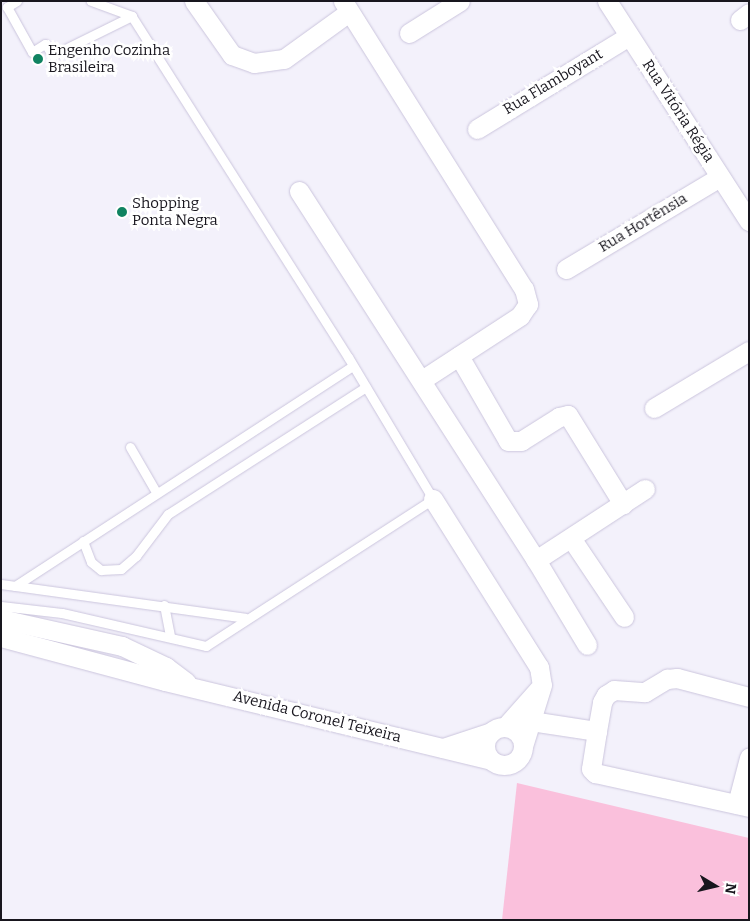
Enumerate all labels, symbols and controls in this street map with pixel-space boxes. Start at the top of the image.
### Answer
place label: Engenho Cozinha Brasileira [48,41,170,76]
street label: Rua Flamboyant [500,45,606,119]
marker: Engenho Cozinha Brasileira [32,53,44,65]
street label: Rua Vitória Régia [638,56,718,166]
street label: Rua Hortênsia [596,190,690,256]
place label: Shopping Ponta Negra [132,194,218,229]
marker: Shopping Ponta Negra [116,206,128,218]
street label: Avenida Coronel Teixeira [231,687,403,747]
north arrow [690,861,740,911]
text: N [721,882,740,895]

